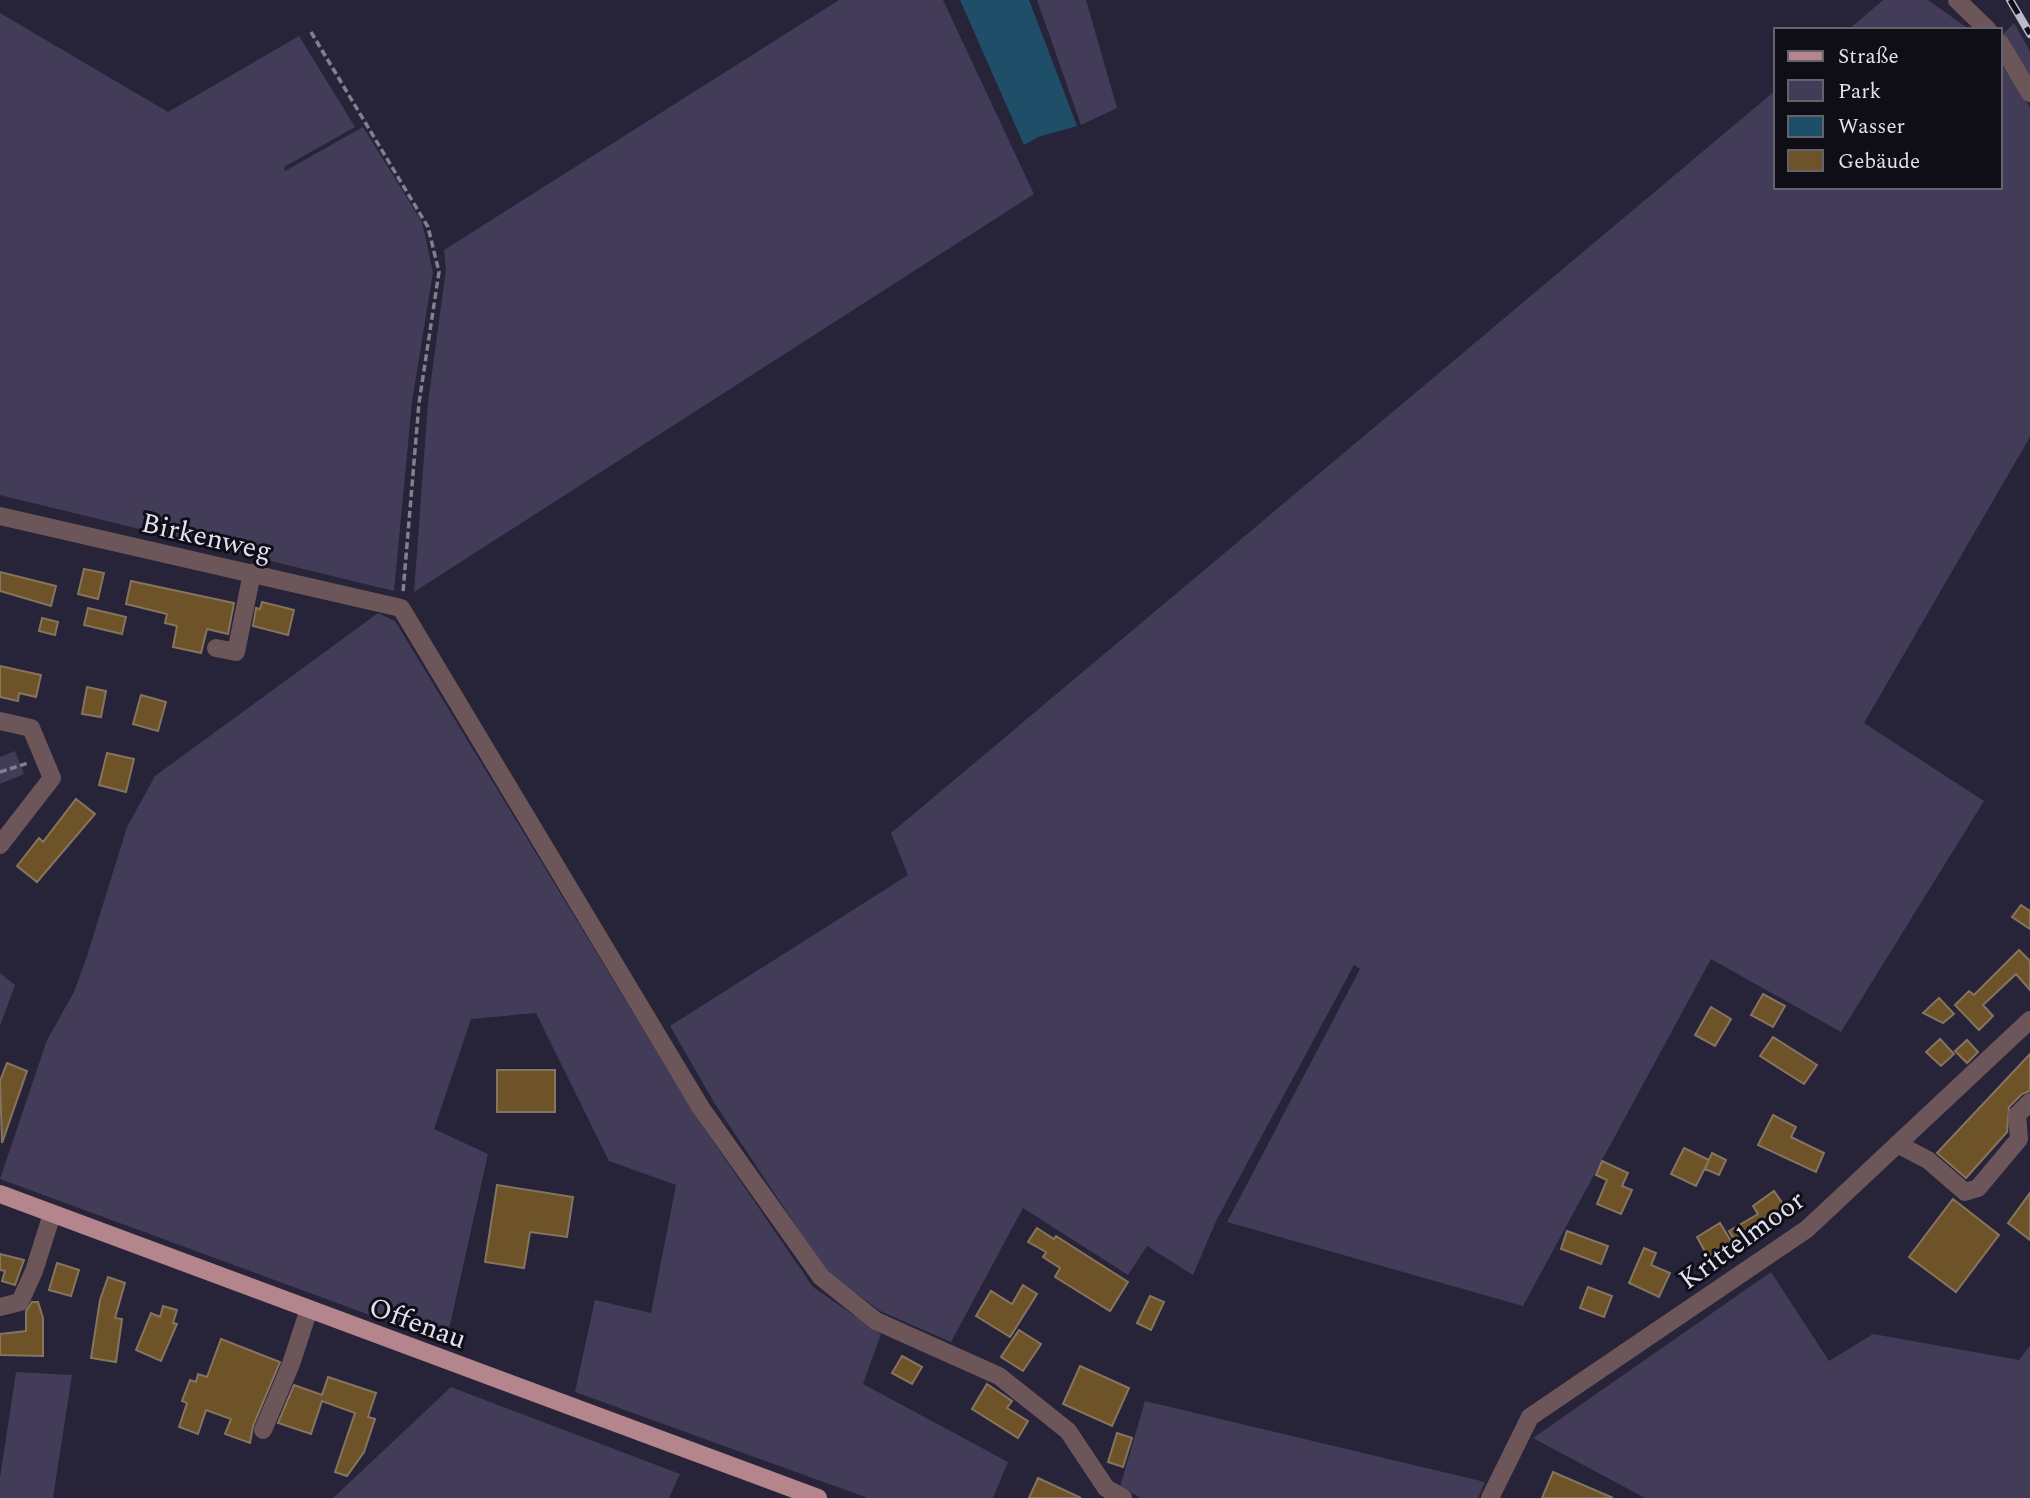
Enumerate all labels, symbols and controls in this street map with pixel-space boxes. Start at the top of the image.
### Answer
legend [1774,28,2002,189]
text: Straße [1838,41,1899,73]
text: Park [1838,76,1882,108]
text: Wasser [1838,111,1905,143]
text: Gebäude [1838,146,1920,178]
street label: Birkenweg [137,502,276,573]
street label: Krittelmoor [1670,1180,1814,1301]
street label: Offenau [363,1286,472,1361]

